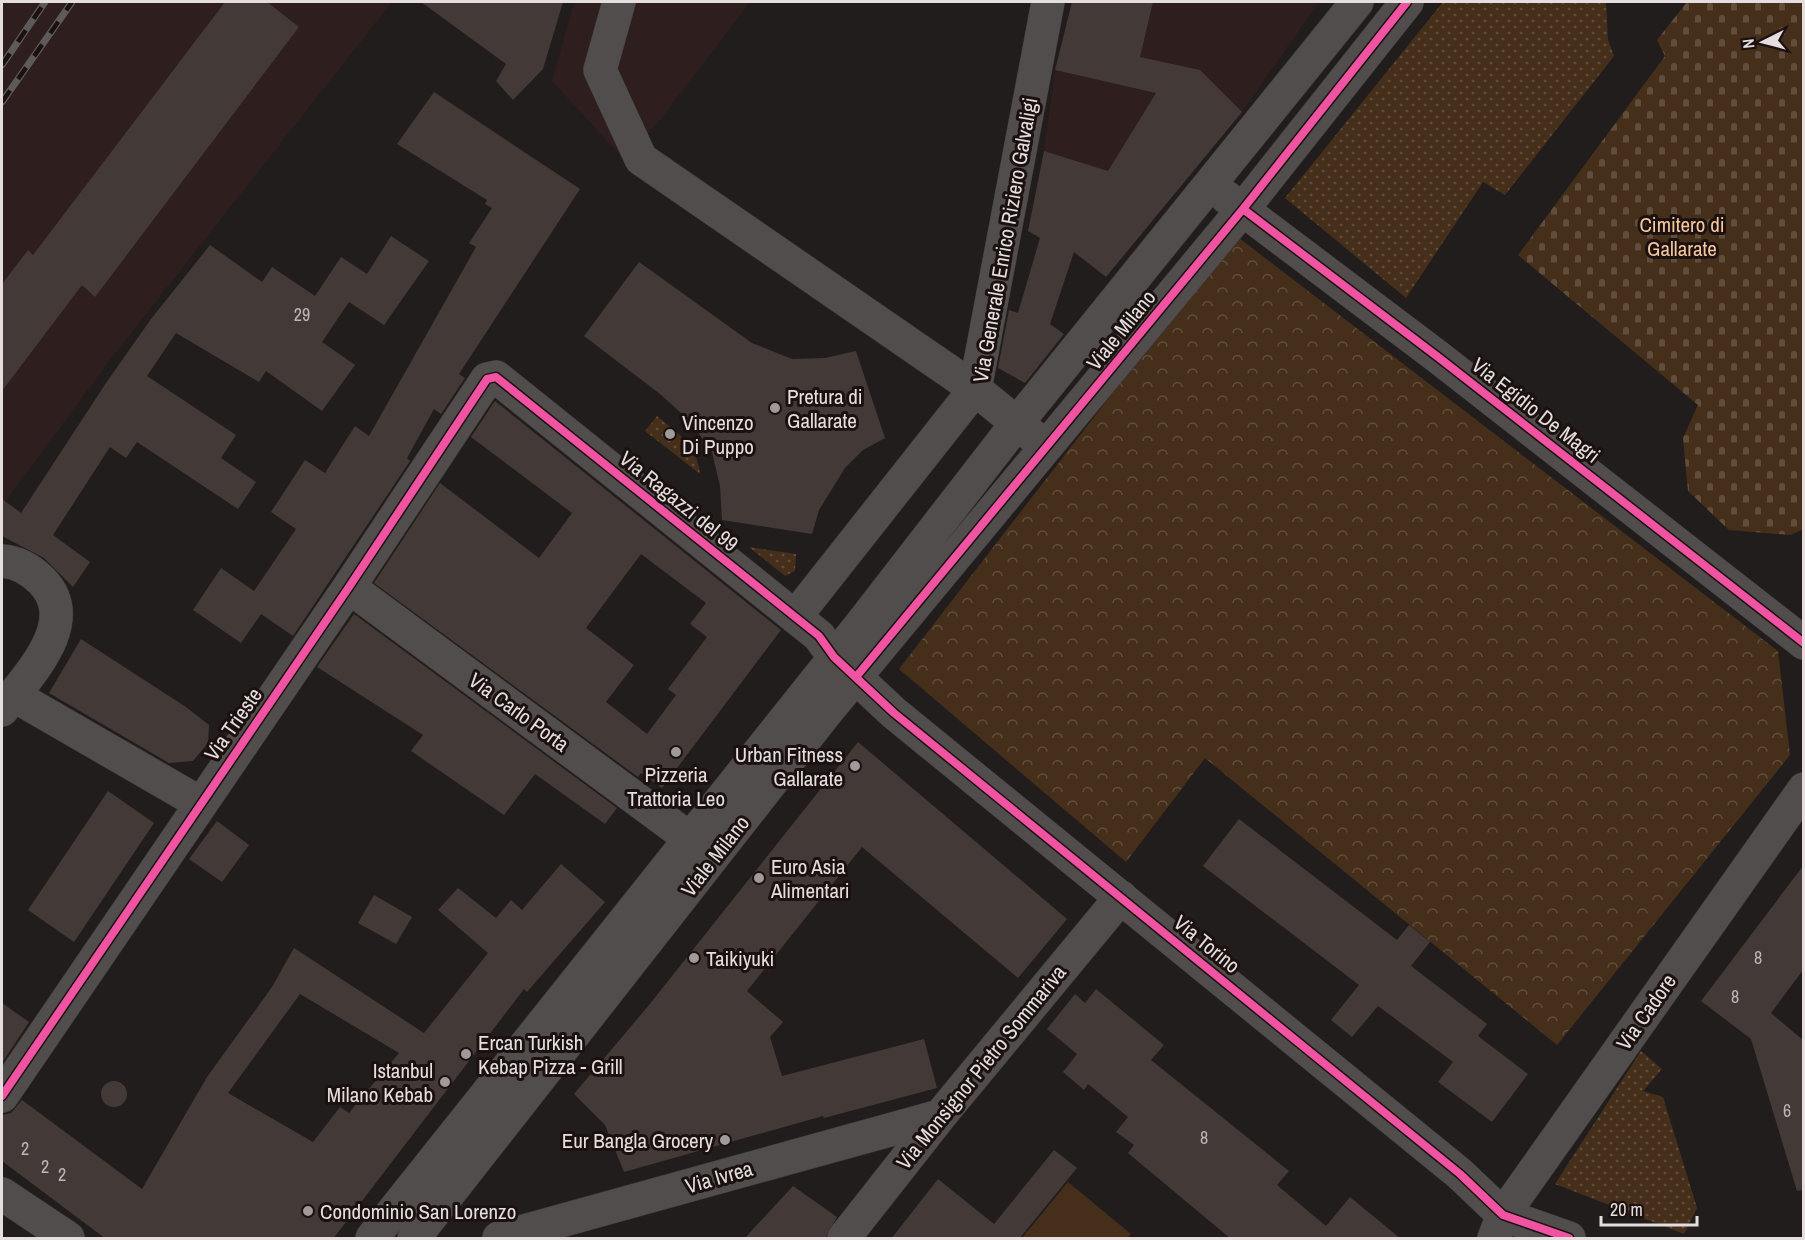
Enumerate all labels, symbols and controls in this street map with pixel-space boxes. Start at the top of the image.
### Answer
north arrow [1733,12,1793,72]
text: N [1737,38,1760,49]
street label: Via Generale Enrico Riziero Galvaligi [966,95,1044,385]
park label: Cimitero di Gallarate [1639,210,1725,263]
street label: Viale Milano [1080,284,1162,376]
house number: 29 [294,302,310,327]
street label: Via Egidio De Magri [1466,351,1606,469]
place label: Pretura di Gallarate [787,382,863,435]
marker: Pretura di Gallarate [768,401,782,415]
place label: Vincenzo Di Puppo [682,408,754,461]
marker: Vincenzo Di Puppo [663,427,677,441]
street label: Via Ragazzi del 99 [613,444,745,558]
street label: Via Carlo Porta [463,666,575,758]
street label: Via Trieste [197,682,269,766]
place label: Urban Fitness Gallarate [735,740,843,793]
marker: Pizzeria Trattoria Leo [669,745,683,759]
marker: Urban Fitness Gallarate [848,759,862,773]
place label: Pizzeria Trattoria Leo [627,760,725,813]
street label: Viale Milano [674,809,756,903]
place label: Euro Asia Alimentari [770,852,849,905]
marker: Euro Asia Alimentari [752,871,766,885]
street label: Via Torino [1168,908,1246,980]
place label: Taikiyuki [706,944,774,973]
house number: 8 [1754,945,1762,970]
marker: Taikiyuki [687,951,701,965]
street label: Via Monsignor Pietro Sommariva [889,958,1073,1175]
street label: Via Cadore [1609,968,1683,1056]
house number: 8 [1731,984,1739,1009]
place label: Ercan Turkish Kebap Pizza - Grill [478,1028,623,1081]
marker: Ercan Turkish Kebap Pizza - Grill [459,1047,473,1061]
place label: Istanbul Milano Kebab [327,1056,433,1109]
marker: Istanbul Milano Kebab [438,1075,452,1089]
house number: 6 [1783,1098,1791,1123]
house number: 8 [1200,1125,1208,1150]
place label: Eur Bangla Grocery [562,1126,713,1155]
marker: Eur Bangla Grocery [718,1133,732,1147]
house number: 2 [21,1136,29,1161]
street label: Via Ivrea [682,1153,756,1200]
house number: 2 [41,1154,49,1179]
house number: 2 [58,1162,66,1187]
scale bar [1601,1189,1697,1227]
place label: Condominio San Lorenzo [320,1197,516,1226]
text: 20 m [1610,1197,1643,1222]
marker: Condominio San Lorenzo [301,1204,315,1218]

